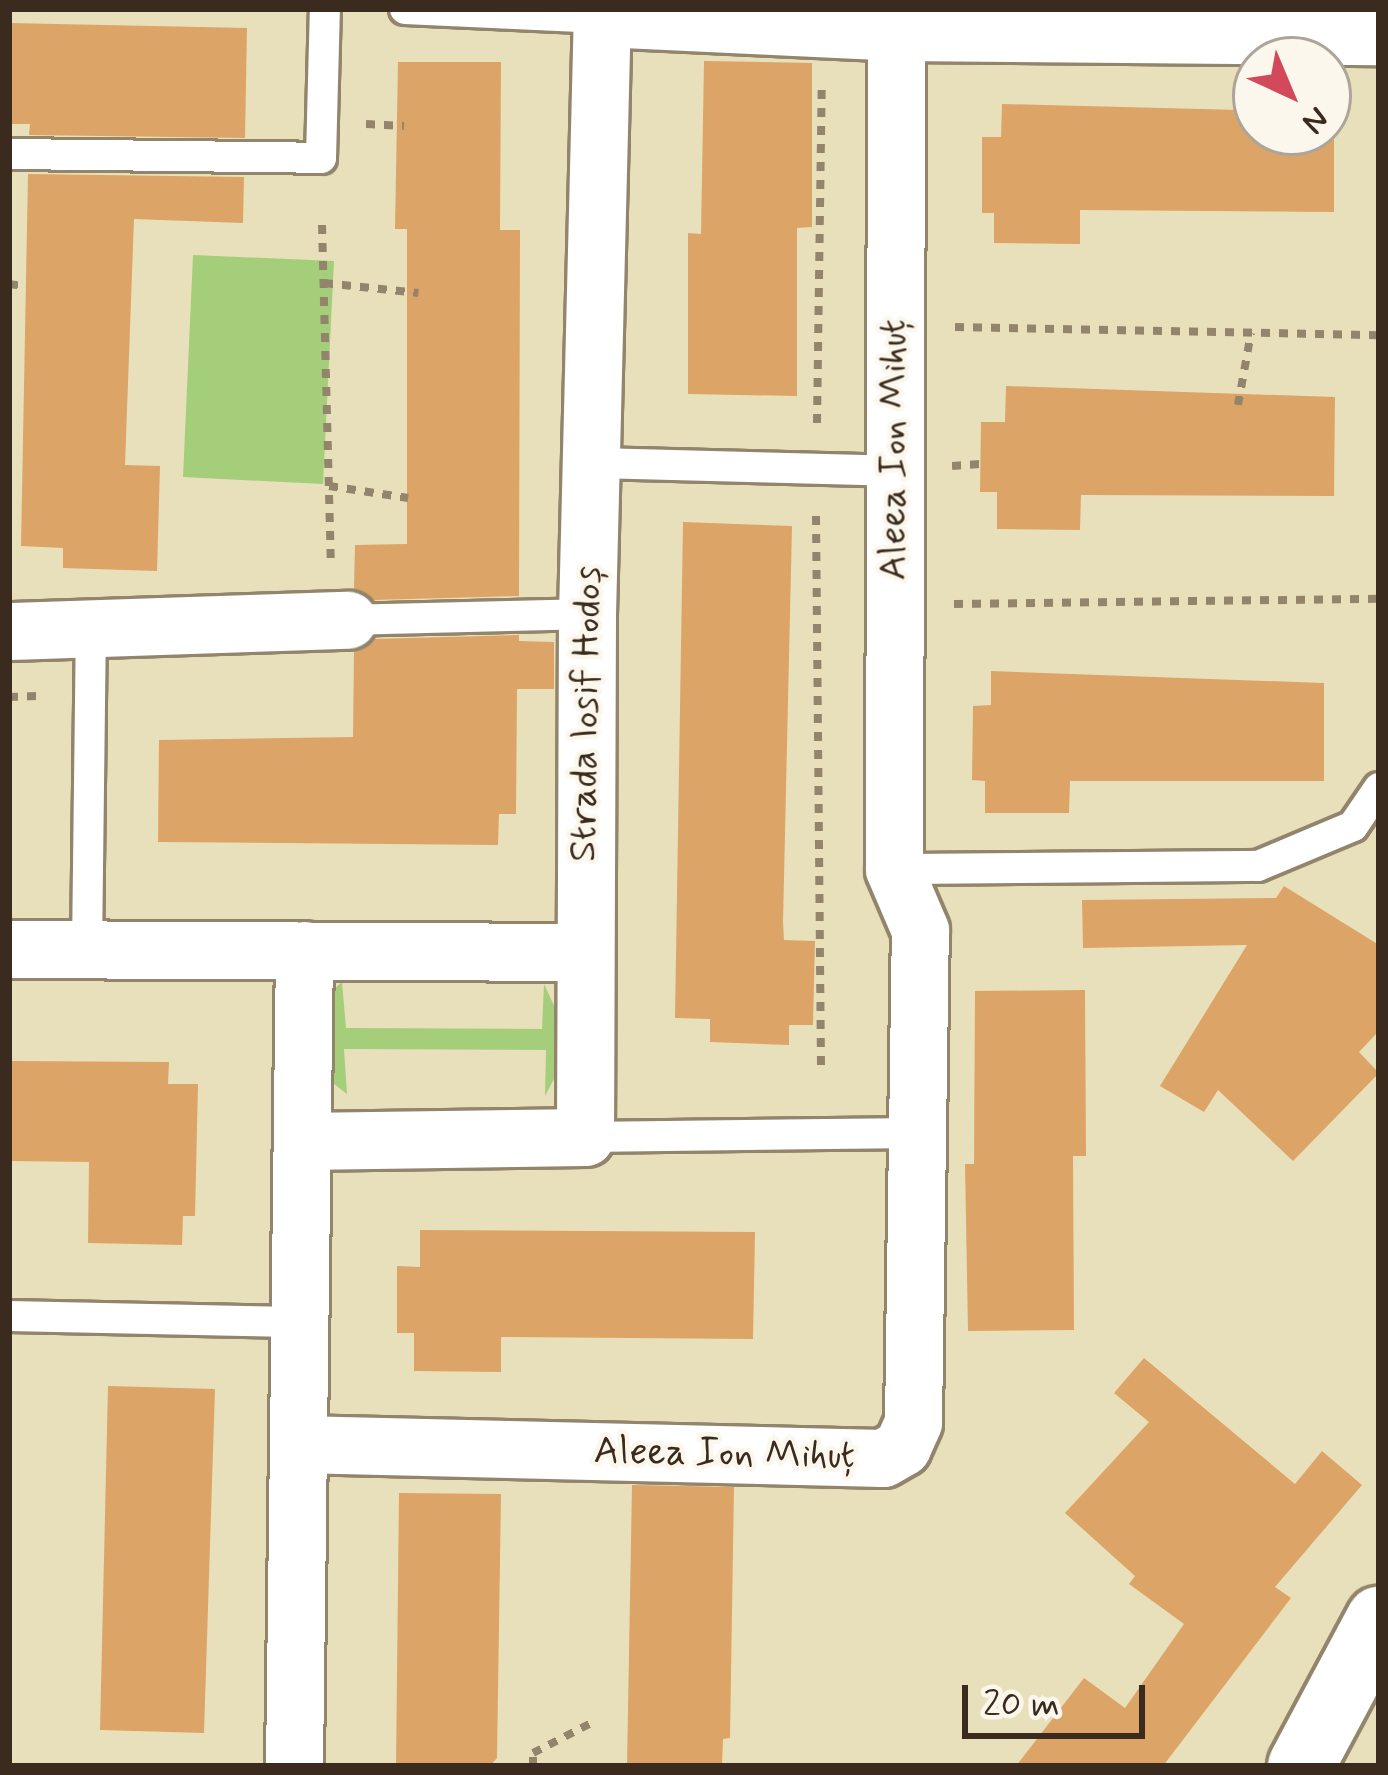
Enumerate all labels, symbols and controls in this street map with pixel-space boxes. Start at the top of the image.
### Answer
north arrow [1232,36,1352,156]
text: N [1292,96,1338,143]
street label: Aleea Ion Mihuț [872,320,918,580]
street label: Strada Iosif Hodoș [561,560,613,868]
street label: Aleea Ion Mihuț [594,1429,854,1481]
scale bar [968,1661,1151,1735]
text: 20 m [983,1682,1060,1729]

